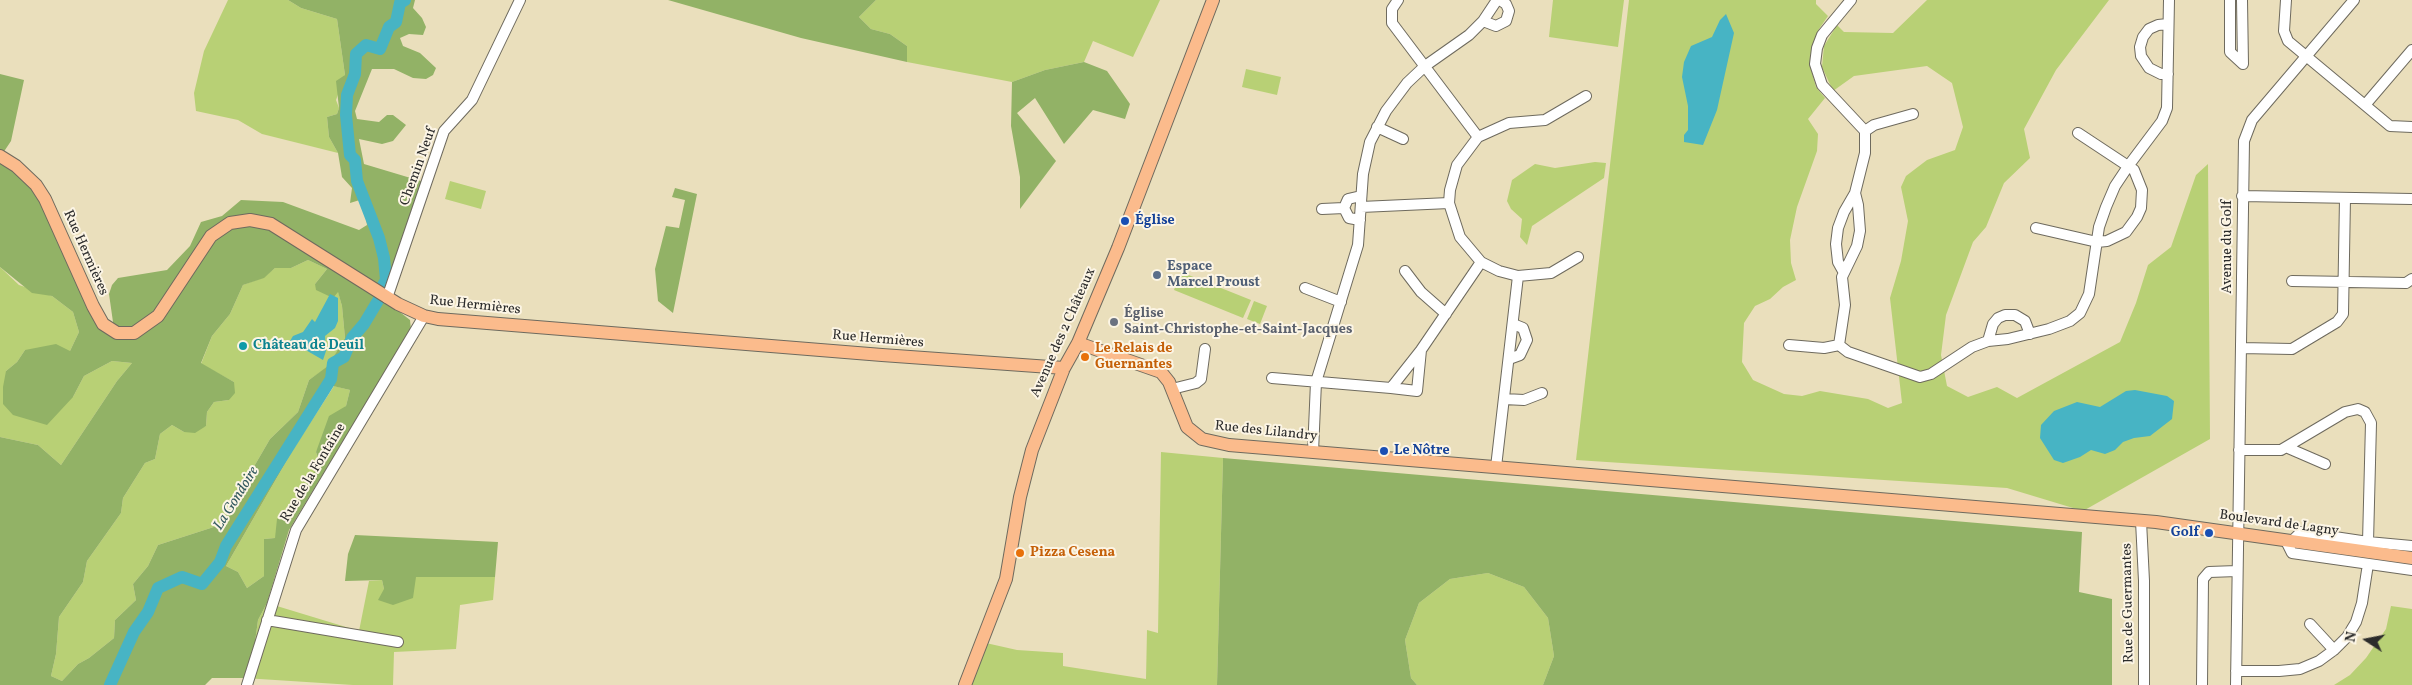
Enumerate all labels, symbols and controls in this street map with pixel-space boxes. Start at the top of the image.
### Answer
street label: Chemin Neuf [397,126,441,208]
street label: Avenue du Golf [2220,200,2236,294]
street label: Rue Hermières [59,208,111,298]
place label: Église [1135,213,1175,229]
marker: Église [1119,215,1131,227]
place label: Espace Marcel Proust [1167,259,1260,292]
street label: Avenue des 2 Châteaux [1028,266,1100,400]
marker: Espace Marcel Proust [1151,269,1163,281]
street label: Rue Hermières [429,293,521,319]
place label: Église Saint-Christophe-et-Saint-Jacques [1124,306,1352,338]
marker: Église Saint-Christophe-et-Saint-Jacques [1108,316,1120,328]
street label: Rue Hermières [832,328,924,352]
place label: Château de Deuil [253,338,364,354]
marker: Château de Deuil [237,340,249,352]
place label: Le Relais de Guernantes [1095,341,1172,374]
marker: Le Relais de Guernantes [1079,351,1091,363]
street label: Rue des Lilandry [1214,418,1318,446]
street label: Rue de la Fontaine [278,421,350,525]
place label: Le Nôtre [1394,443,1450,459]
marker: Le Nôtre [1378,445,1390,457]
water label: La Gondoire [210,464,264,534]
street label: Boulevard de Lagny [2218,507,2340,541]
place label: Golf [2171,525,2199,541]
marker: Golf [2203,527,2215,539]
street label: Rue de Guermantes [2120,543,2138,663]
place label: Pizza Cesena [1030,545,1115,561]
marker: Pizza Cesena [1014,547,1026,559]
north arrow [2342,615,2392,665]
text: N [2341,630,2362,644]

